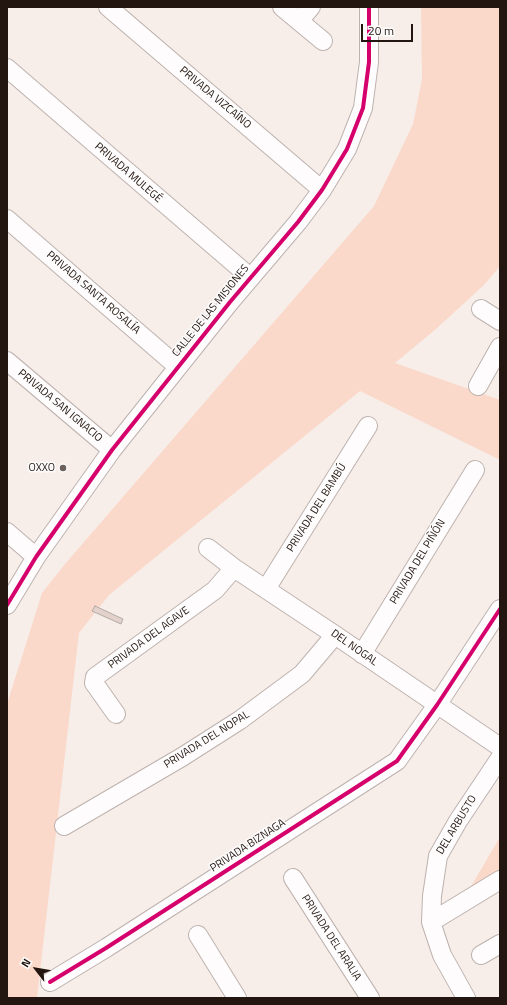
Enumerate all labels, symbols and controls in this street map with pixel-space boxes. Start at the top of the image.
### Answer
scale bar [363,16,415,42]
text: 20 m [368,21,394,40]
street label: PRIVADA VIZCAÍNO [176,64,254,132]
street label: PRIVADA MULEGÉ [92,140,164,206]
street label: PRIVADA SANTA ROSALÍA [44,249,142,337]
street label: CALLE DE LAS MISIONES [170,262,252,360]
street label: PRIVADA SAN IGNACIO [15,367,105,445]
place label: OXXO [29,461,55,475]
street label: PRIVADA DEL BAMBÚ [284,461,350,555]
marker: OXXO [58,463,68,473]
street label: PRIVADA DEL PIÑÓN [387,517,449,607]
street label: PRIVADA DEL AGAVE [106,604,192,672]
street label: DEL NOGAL [328,627,380,669]
street label: PRIVADA DEL NOPAL [162,708,252,772]
street label: DEL ARBUSTO [434,793,480,857]
street label: PRIVADA BIZNAGA [208,817,288,875]
street label: PRIVADA DEL ARALIA [298,893,364,983]
north arrow [16,949,56,989]
text: N [17,955,35,970]

